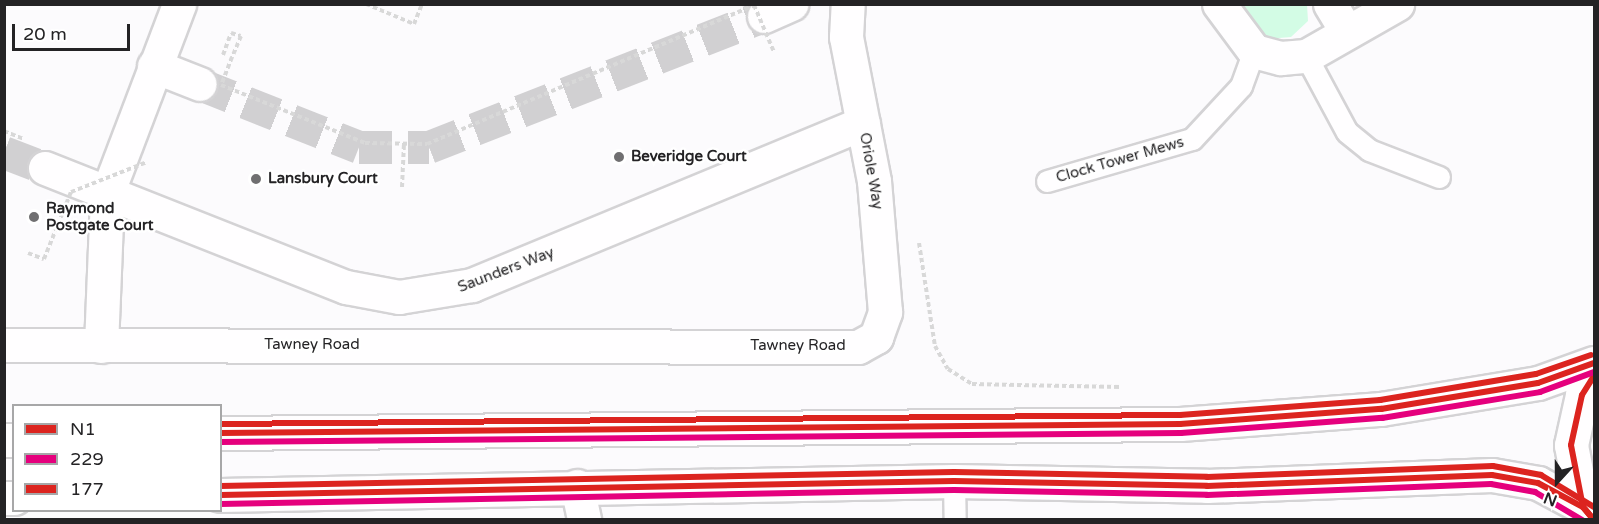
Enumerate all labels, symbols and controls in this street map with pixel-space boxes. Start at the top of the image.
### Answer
scale bar [15,12,134,50]
text: 20 m [23,23,67,45]
street label: Oriole Way [855,131,887,211]
street label: Clock Tower Mews [1054,133,1186,187]
place label: Beveridge Court [631,148,747,166]
marker: Beveridge Court [612,150,626,164]
place label: Lansbury Court [268,170,378,188]
marker: Lansbury Court [249,172,263,186]
place label: Raymond Postgate Court [46,199,153,234]
marker: Raymond Postgate Court [27,210,41,224]
street label: Saunders Way [455,243,557,297]
street label: Tawney Road [264,336,360,354]
street label: Tawney Road [750,337,846,355]
legend [12,404,222,512]
text: N1 [70,418,96,440]
text: 229 [70,448,104,470]
north arrow [1527,452,1587,512]
text: 177 [70,478,104,500]
text: N [1541,487,1560,510]

